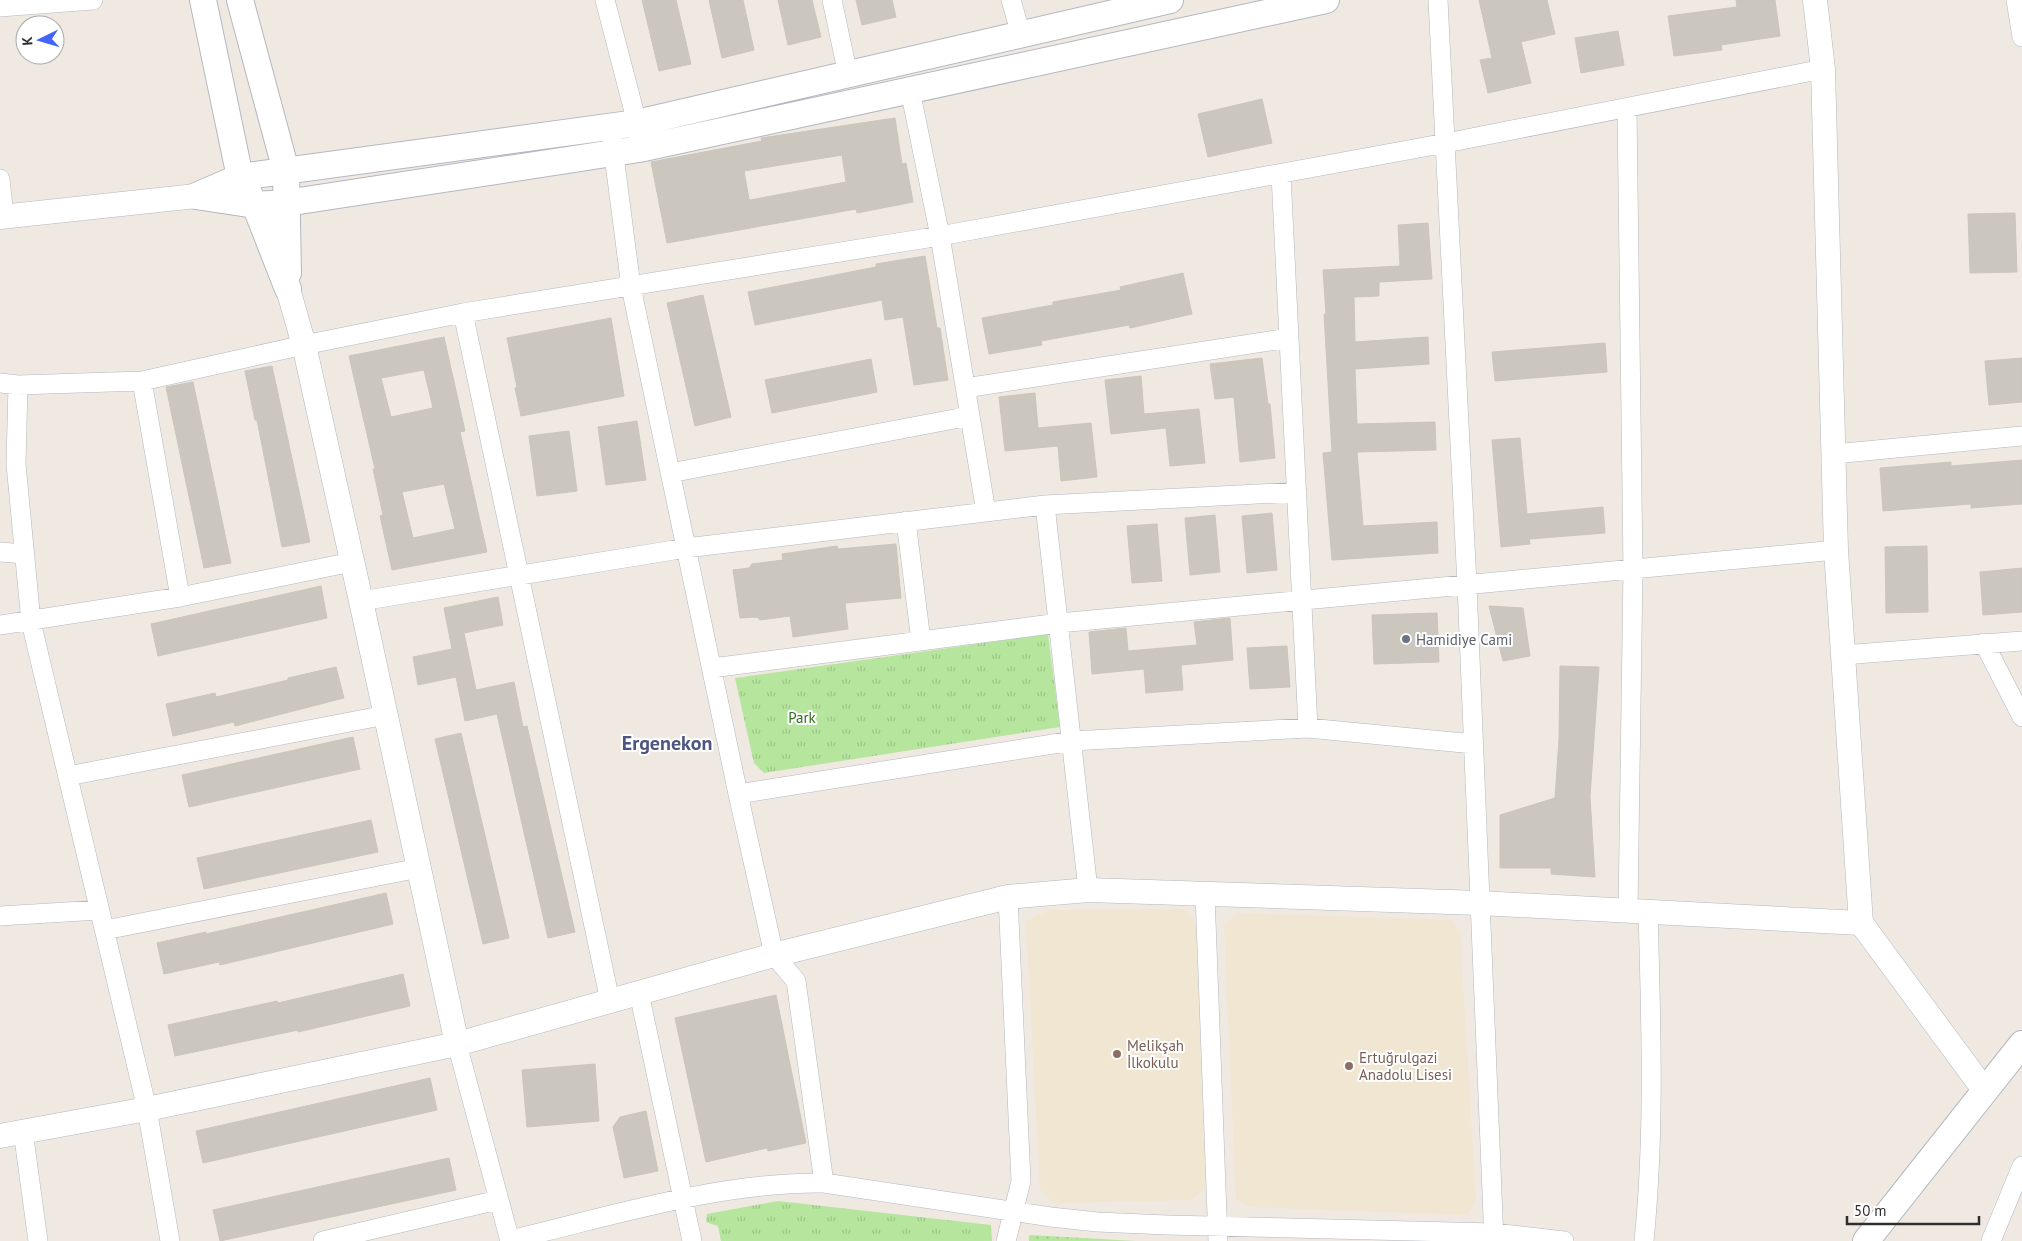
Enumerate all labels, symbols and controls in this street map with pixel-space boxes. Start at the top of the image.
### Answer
north arrow [15,15,65,65]
text: K [18,36,36,46]
place label: Hamidiye Cami [1416,630,1512,649]
marker: Hamidiye Cami [1400,633,1412,645]
park label: Park [788,708,817,727]
district label: Ergenekon [622,730,712,756]
place label: Melikşah İlkokulu [1127,1036,1184,1072]
marker: Melikşah İlkokulu [1111,1048,1123,1060]
place label: Ertuğrulgazi Anadolu Lisesi [1359,1048,1452,1084]
marker: Ertuğrulgazi Anadolu Lisesi [1343,1060,1355,1072]
scale bar [1847,1194,1980,1226]
text: 50 m [1854,1201,1887,1220]

